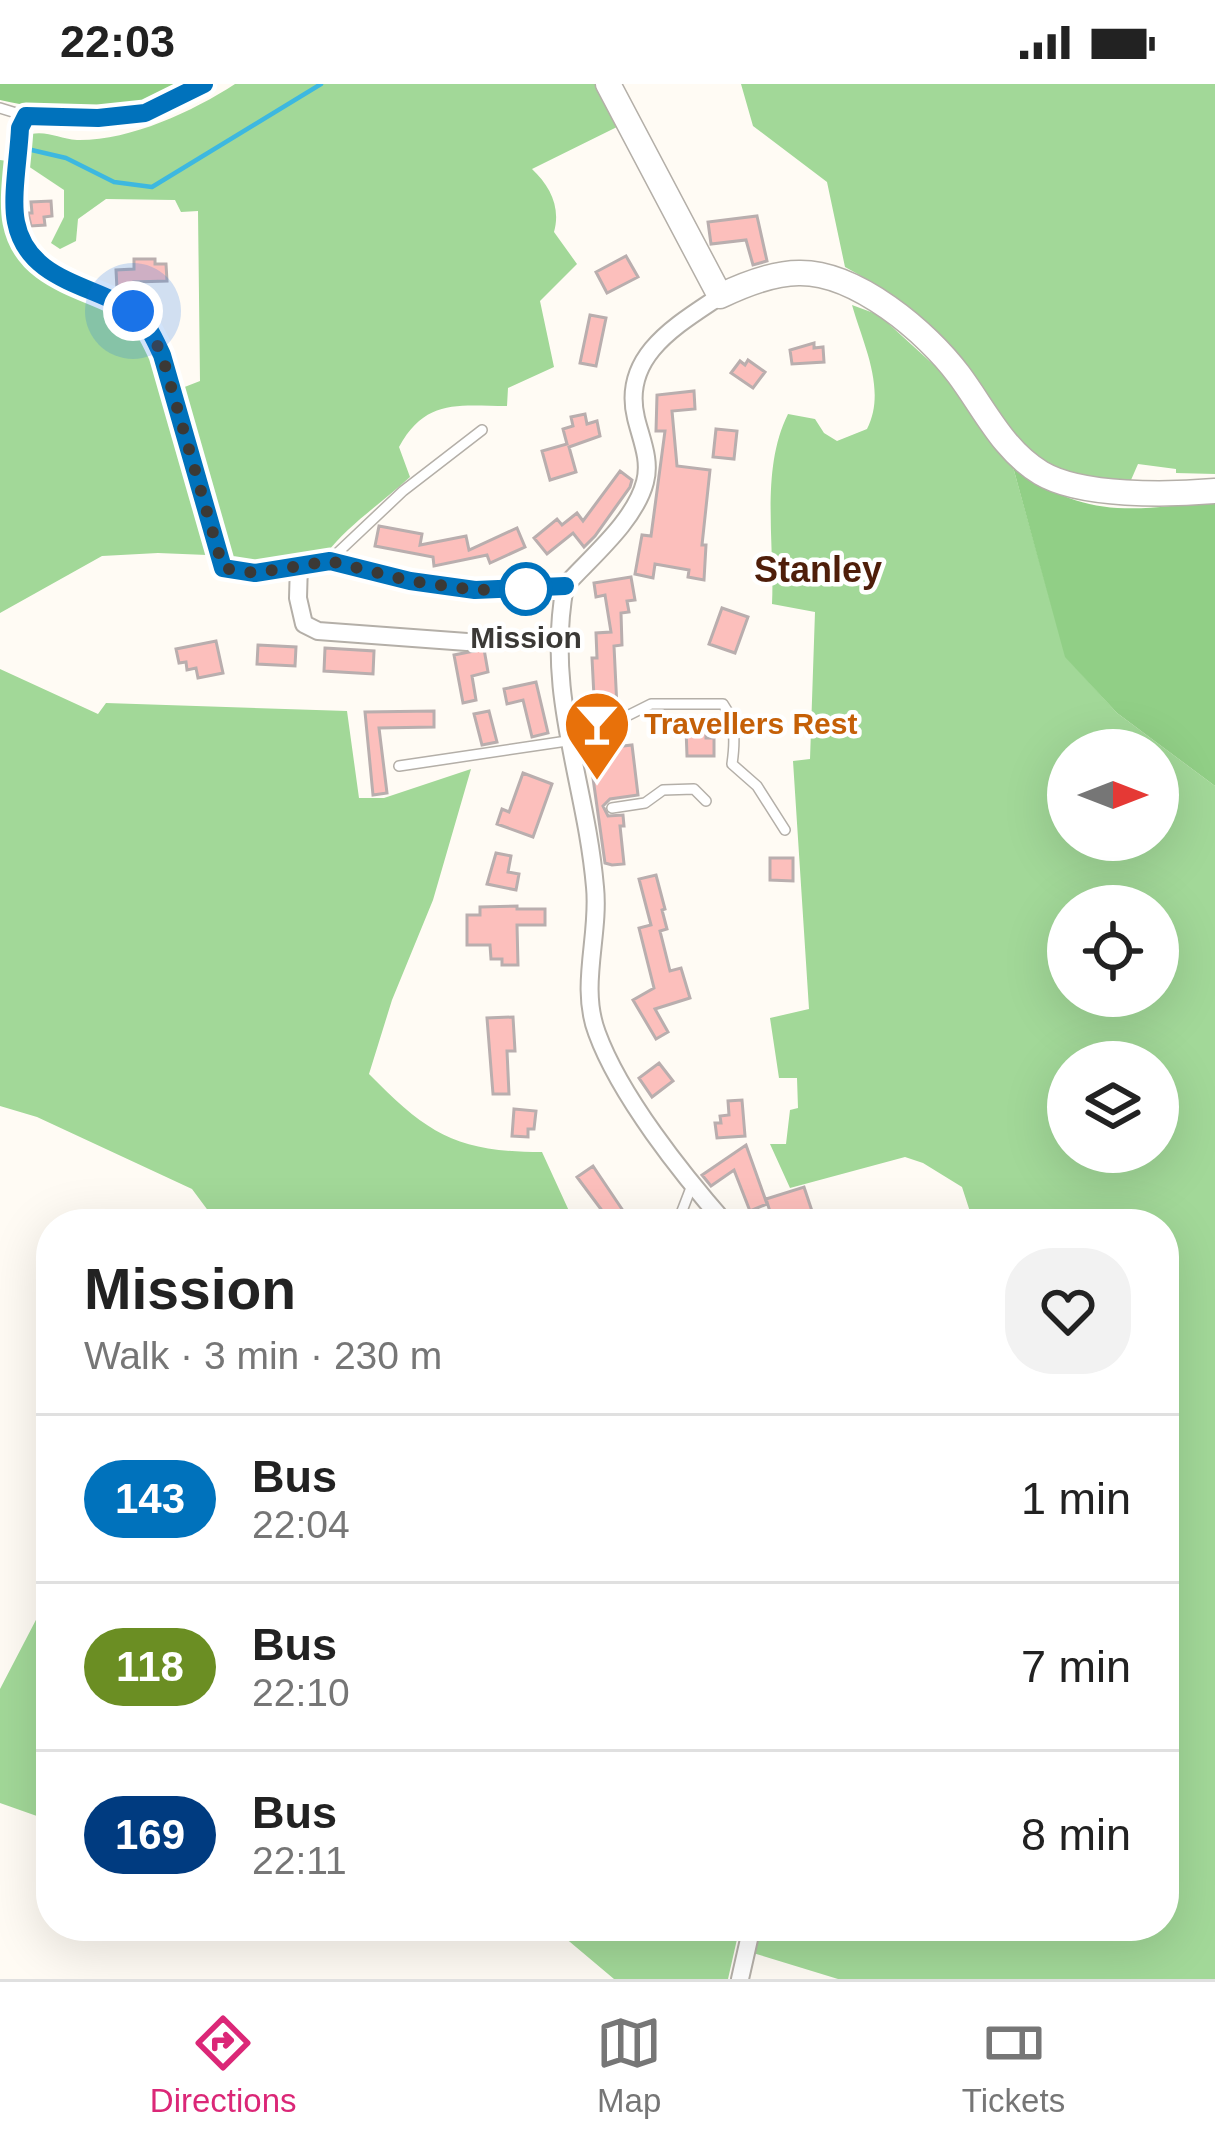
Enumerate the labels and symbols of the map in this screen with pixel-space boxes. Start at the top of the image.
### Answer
your location [103,281,163,341]
district label: Stanley [754,549,882,590]
marker: Mission [501,564,551,614]
place label: Mission [470,621,582,654]
bar icon: Travellers Rest [562,689,632,783]
place label: Travellers Rest [644,707,857,740]
north arrow [1047,729,1179,861]

